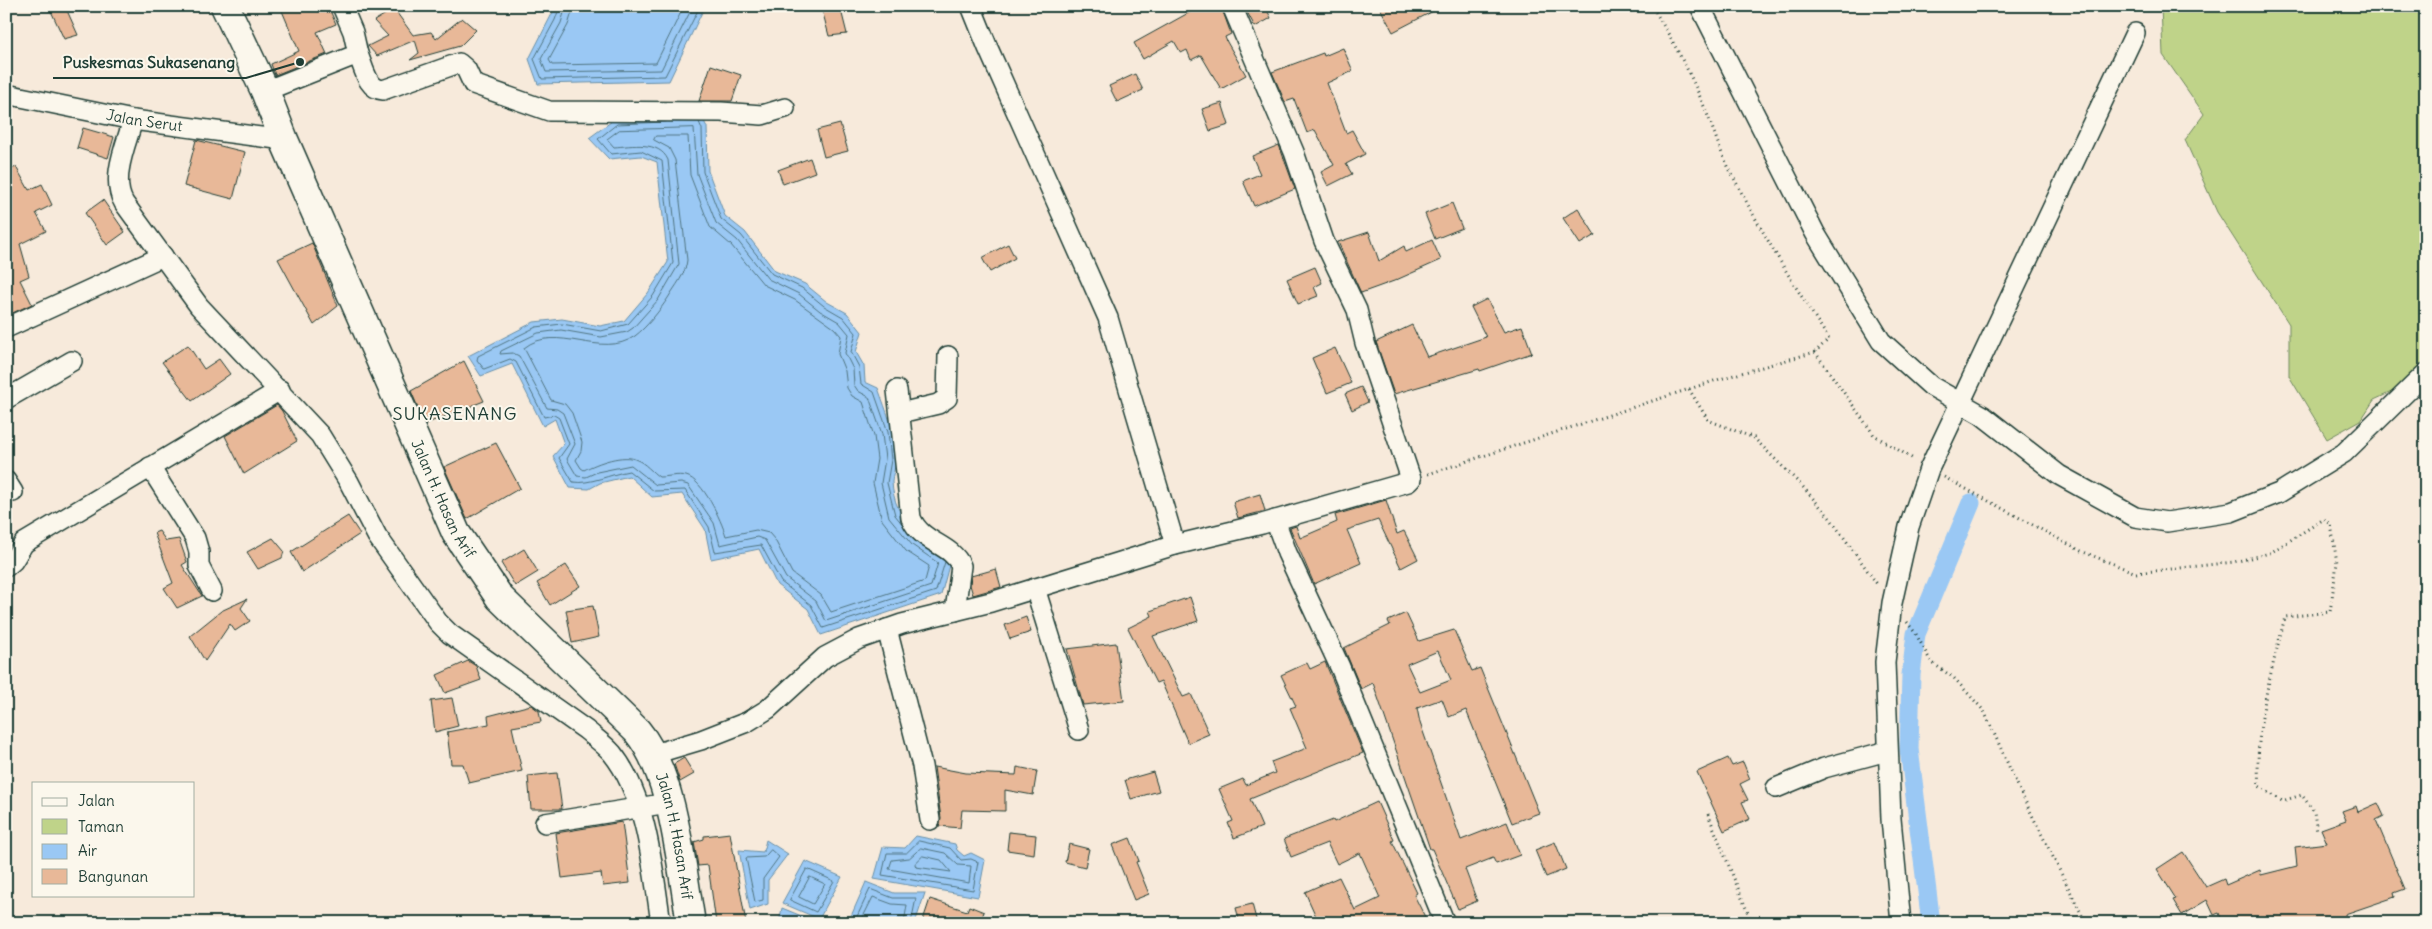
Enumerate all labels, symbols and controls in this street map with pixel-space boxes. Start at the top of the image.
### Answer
callout: Puskesmas Sukasenang [53,47,246,78]
text: Puskesmas Sukasenang [63,52,235,73]
street label: Jalan Serut [105,105,184,135]
district label: SUKASENANG [392,402,518,425]
street label: Jalan H. Hasan Arif [407,437,481,562]
street label: Jalan H. Hasan Arif [652,770,697,902]
legend [32,782,195,896]
text: Jalan [78,791,115,810]
text: Taman [78,817,124,836]
text: Air [78,841,97,860]
text: Bangunan [78,867,148,886]

